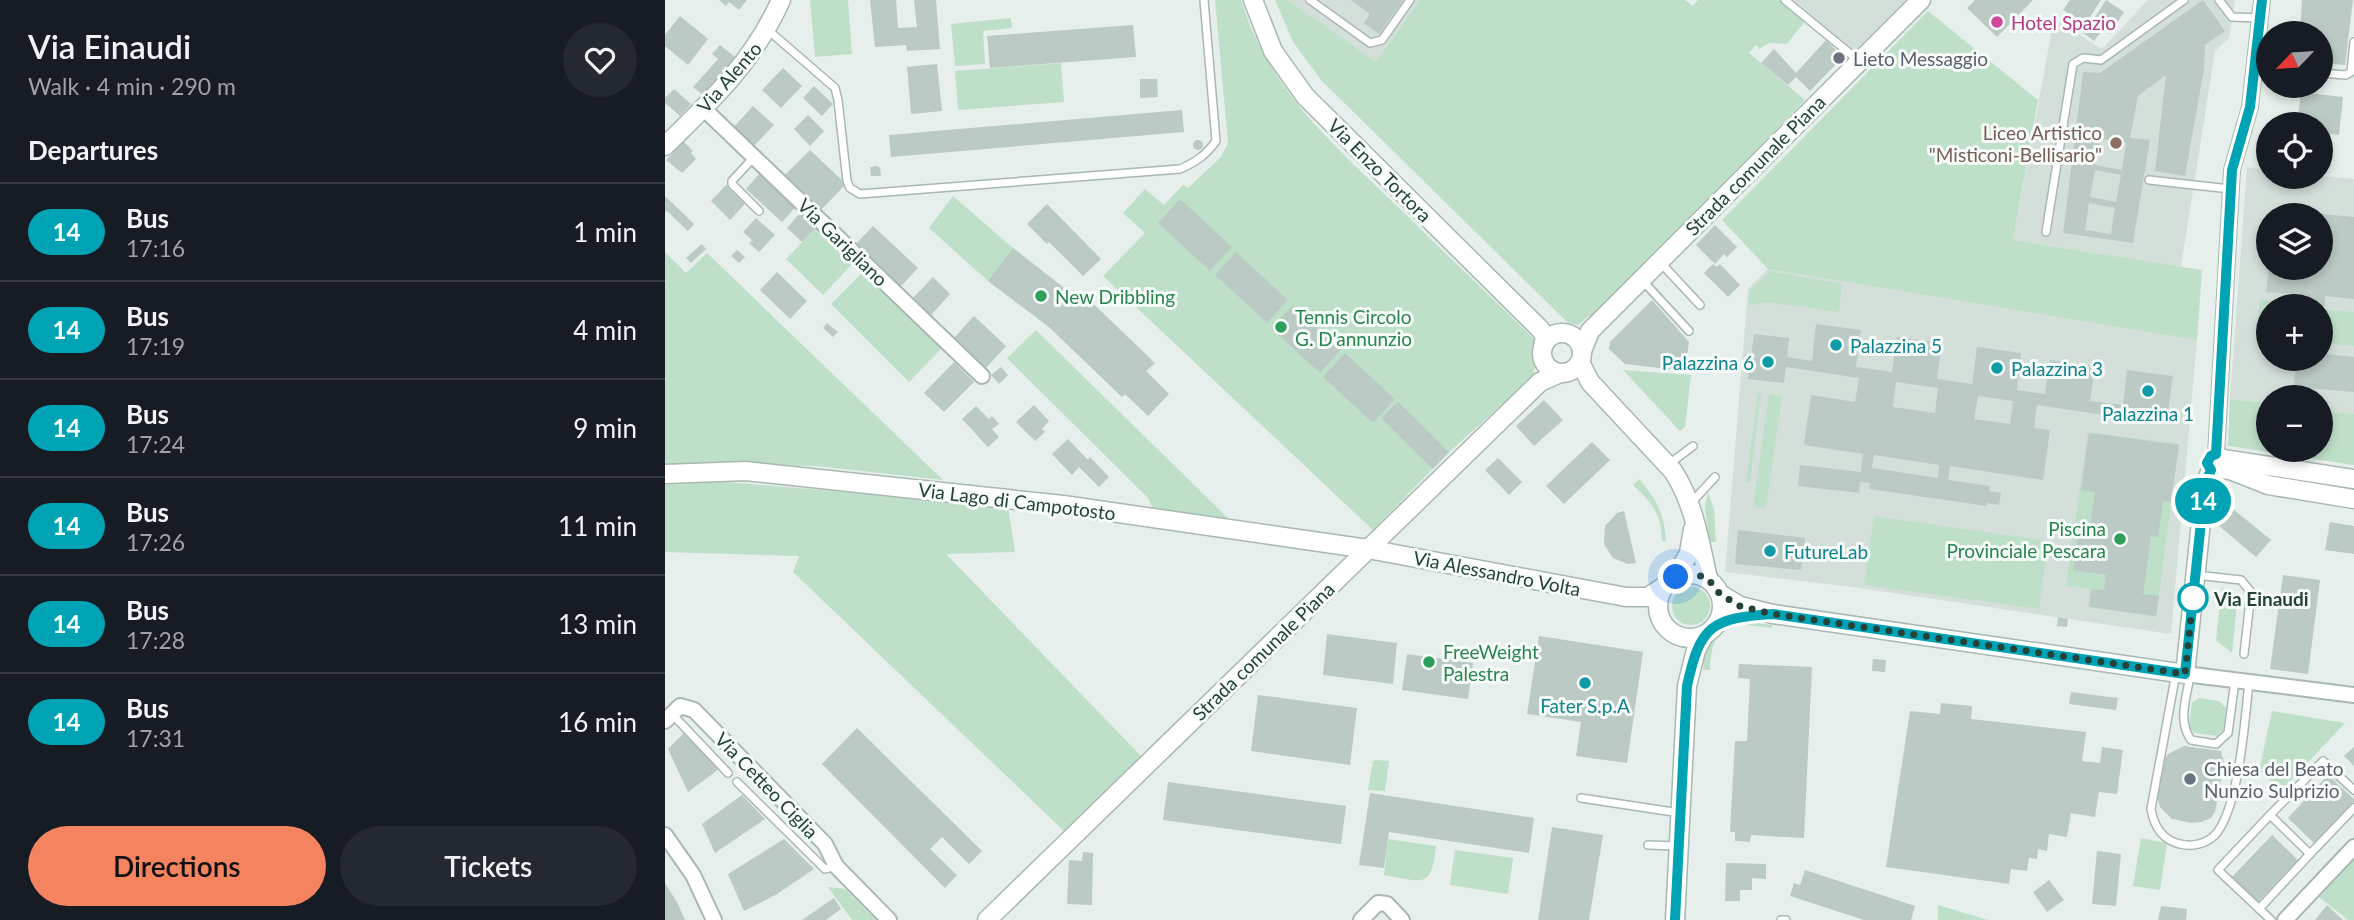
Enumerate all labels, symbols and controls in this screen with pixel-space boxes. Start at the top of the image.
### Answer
place label: Hotel Spazio [2011,11,2116,34]
marker: Hotel Spazio [1989,14,2005,30]
north arrow [2256,21,2333,98]
map controls [2256,21,2333,462]
button: heart [563,23,637,97]
text: Via Einaudi [28,26,191,66]
street label: Via Alento [692,37,766,117]
place label: Lieto Messaggio [1853,47,1988,70]
marker: Lieto Messaggio [1831,50,1847,66]
text: Walk · 4 min · 290 m [28,72,236,100]
street label: Strada comunale Piana [1680,90,1830,240]
button: locate [2256,112,2333,189]
street label: Via Enzo Tortora [1323,113,1437,227]
place label: Liceo Artistico "Misticoni-Bellisario" [1929,121,2102,166]
text: Departures [28,134,158,166]
marker: Liceo Artistico "Misticoni-Bellisario" [2108,135,2124,151]
street label: Via Garigliano [793,193,893,291]
text: Bus [126,202,169,234]
button: layers [2256,203,2333,280]
text: 1 min [573,216,637,248]
text: 14 [53,217,80,246]
text: 17:16 [126,234,185,262]
place label: New Dribbling [1055,285,1175,308]
marker: New Dribbling [1033,288,1049,304]
button: + [2256,294,2333,371]
text: Bus [126,300,169,332]
place label: Tennis Circolo G. D'annunzio [1295,305,1412,350]
text: 4 min [573,314,637,346]
text: 14 [53,315,80,344]
marker: Tennis Circolo G. D'annunzio [1273,319,1289,335]
text: 17:19 [126,332,185,360]
place label: Palazzina 5 [1850,334,1942,357]
marker: Palazzina 5 [1828,337,1844,353]
place label: Palazzina 6 [1662,351,1754,374]
marker: Palazzina 6 [1760,354,1776,370]
place label: Palazzina 3 [2011,357,2103,380]
marker: Palazzina 3 [1989,360,2005,376]
marker: Palazzina 1 [2140,383,2156,399]
button: − [2256,385,2333,462]
text: Bus [126,398,169,430]
place label: Palazzina 1 [2102,402,2194,425]
text: 9 min [573,412,637,444]
text: 14 [53,413,80,442]
text: 17:24 [126,430,185,458]
street label: Via Lago di Campotosto [917,477,1117,525]
line badge: 14 [2171,478,2235,524]
text: 14 [2189,486,2217,515]
text: Bus [126,496,169,528]
text: 11 min [558,510,637,542]
text: 14 [53,511,80,540]
place label: Piscina Provinciale Pescara [1946,517,2106,562]
text: 17:26 [126,528,185,556]
marker: Piscina Provinciale Pescara [2112,531,2128,547]
place label: FutureLab [1784,540,1868,563]
marker: FutureLab [1762,543,1778,559]
street label: Via Alessandro Volta [1411,545,1583,601]
your location [1658,559,1693,594]
street label: Strada comunale Piana [1187,577,1339,725]
marker: Via Einaudi [2178,583,2208,613]
place label: Via Einaudi [2213,587,2309,610]
text: Bus [126,594,169,626]
text: 13 min [558,608,637,640]
text: 14 [53,609,80,638]
text: 17:28 [126,626,185,654]
place label: FreeWeight Palestra [1443,640,1539,685]
marker: FreeWeight Palestra [1421,654,1437,670]
marker: Fater S.p.A [1577,675,1593,691]
text: Bus [126,692,169,724]
place label: Fater S.p.A [1540,694,1630,717]
text: 16 min [558,706,637,738]
text: 14 [53,707,80,736]
text: 17:31 [126,724,185,752]
street label: Via Cetteo Ciglia [711,727,823,843]
place label: Chiesa del Beato Nunzio Sulprizio [2204,757,2343,802]
marker: Chiesa del Beato Nunzio Sulprizio [2182,771,2198,787]
button: Directions [28,826,326,906]
button: Tickets [340,826,637,906]

